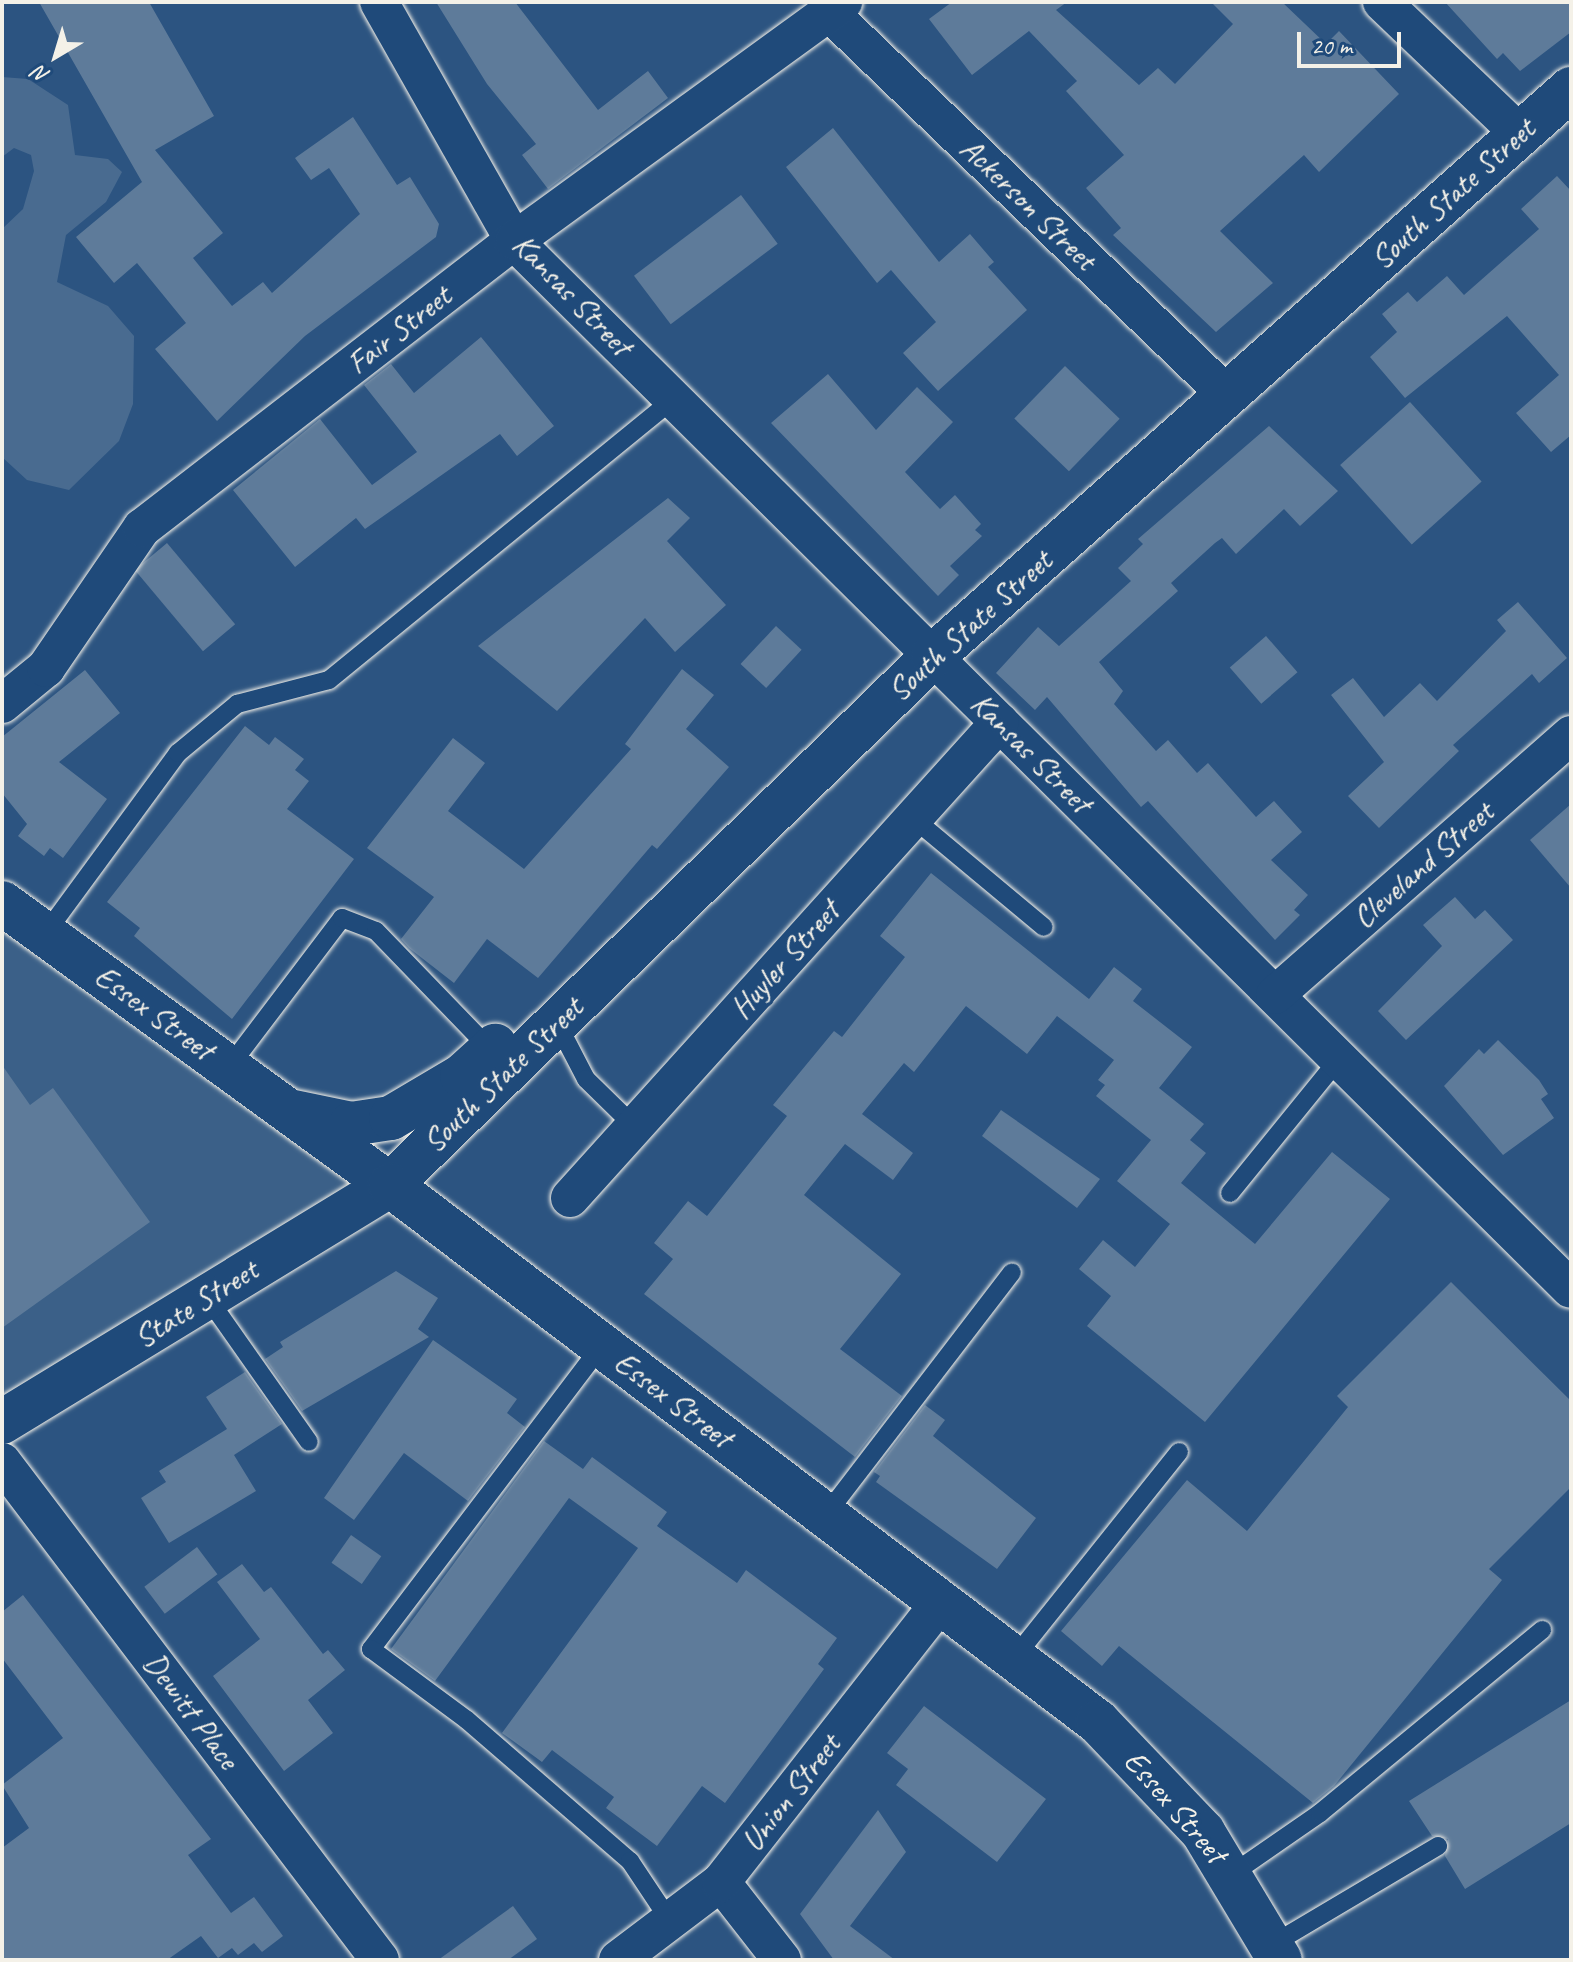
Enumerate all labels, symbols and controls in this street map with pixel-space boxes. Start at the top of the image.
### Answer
north arrow [16,16,96,96]
scale bar [1301,16,1405,66]
text: 20 m [1311,31,1352,61]
text: N [27,60,55,90]
street label: South State Street [1362,109,1544,279]
street label: Ackerson Street [952,129,1104,279]
street label: Kansas Street [504,226,640,364]
street label: Fair Street [339,277,459,383]
street label: South State Street [879,541,1061,711]
street label: Kansas Street [963,685,1099,821]
street label: Cleveland Street [1344,793,1502,937]
street label: Huyler Street [722,893,848,1027]
street label: Essex Street [87,957,221,1069]
street label: South State Street [414,988,592,1162]
street label: State Street [127,1251,265,1357]
street label: Essex Street [607,1343,739,1457]
street label: Dewitt Place [134,1645,248,1777]
street label: Union Street [733,1726,849,1860]
street label: Essex Street [1115,1742,1235,1872]

